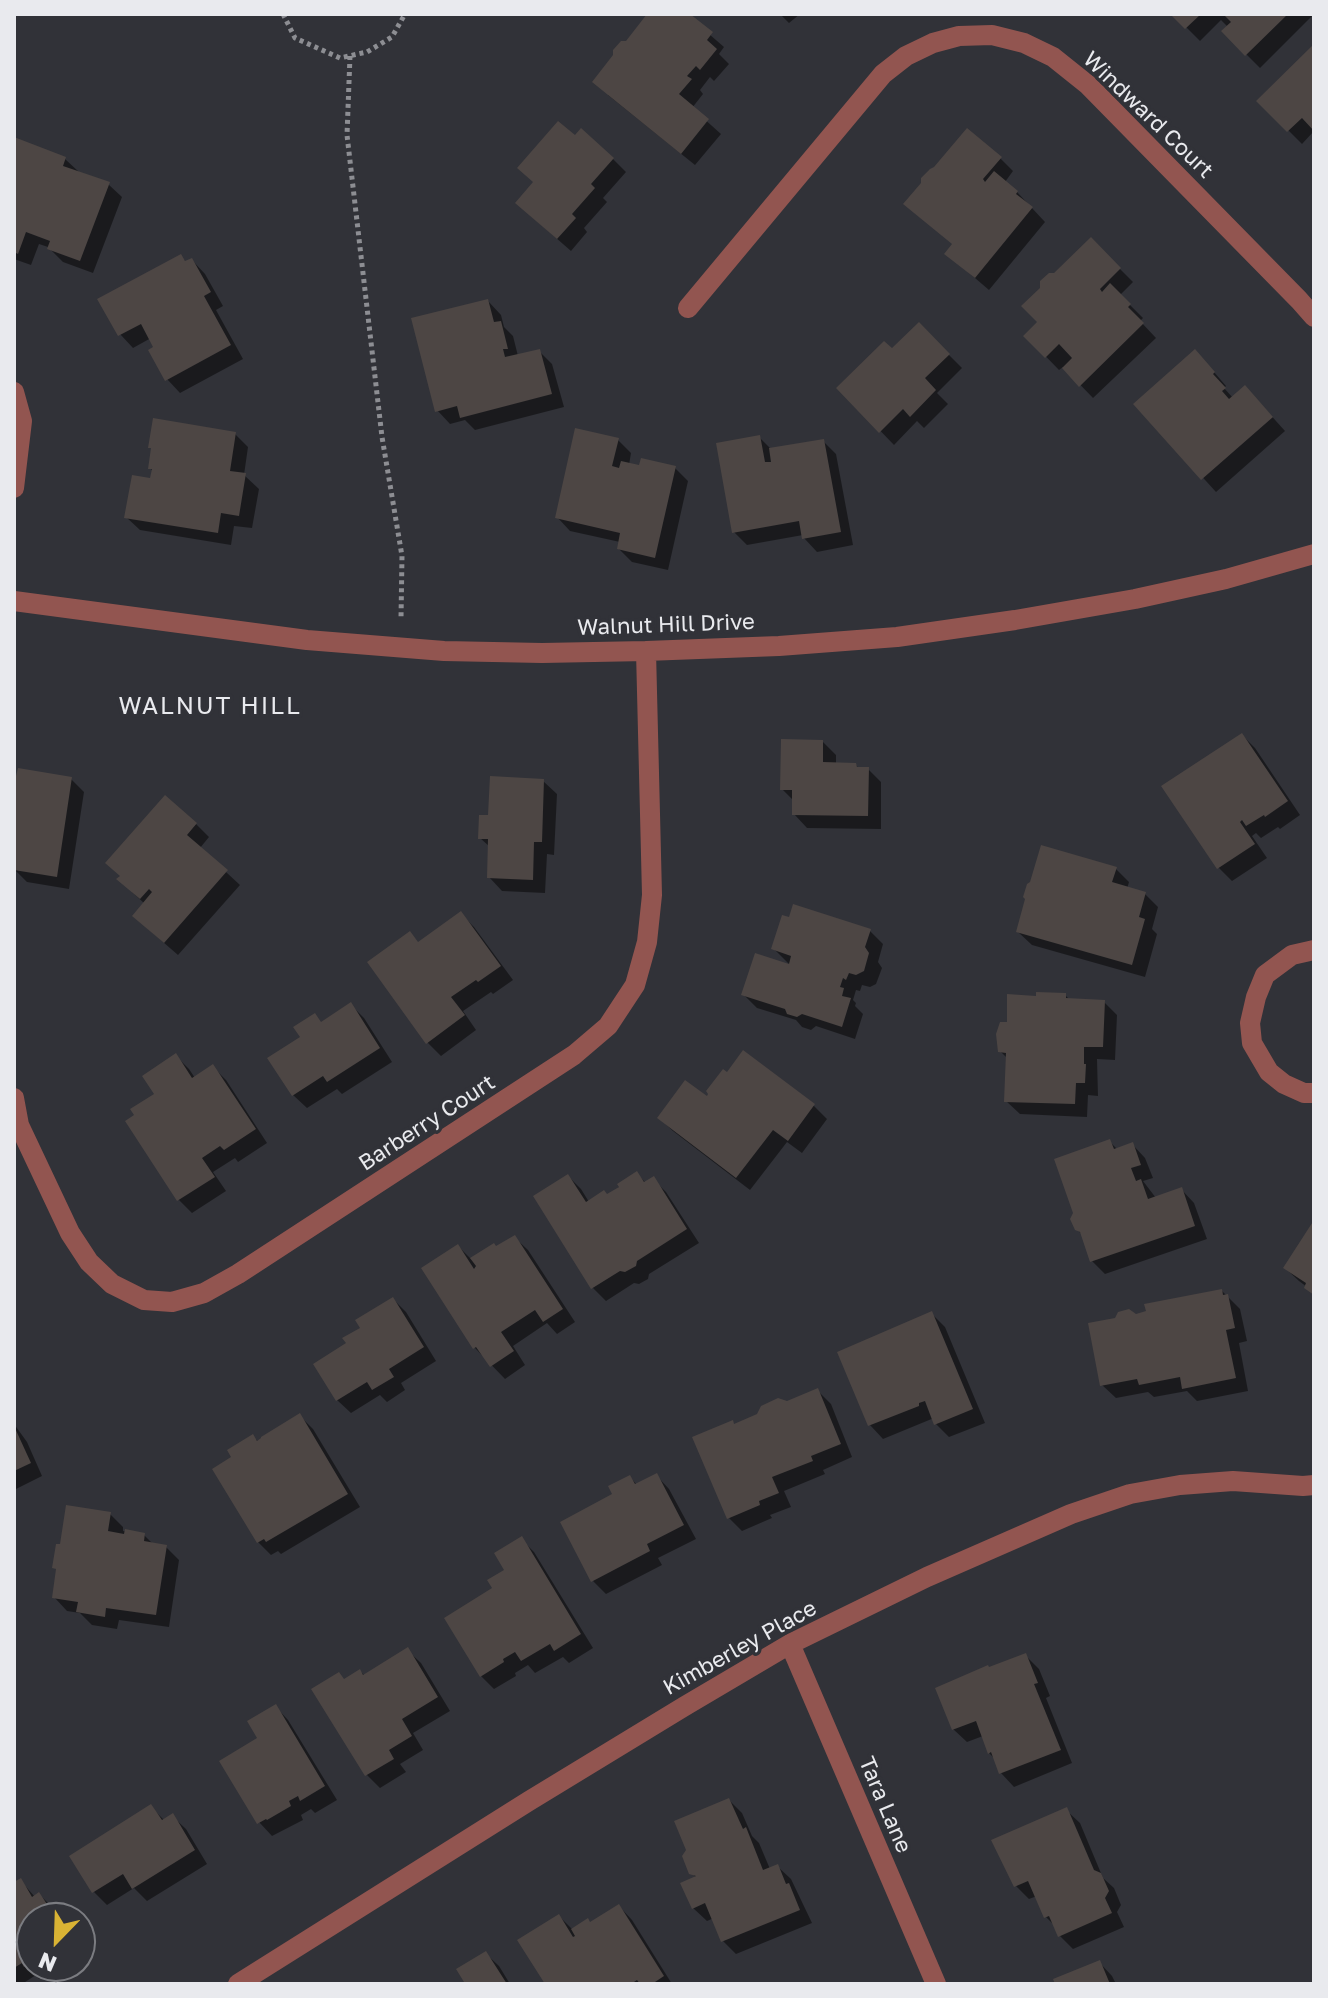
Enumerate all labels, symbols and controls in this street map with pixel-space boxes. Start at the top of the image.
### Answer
street label: Windward Court [1077,46,1219,184]
street label: Walnut Hill Drive [577,609,755,641]
district label: WALNUT HILL [118,692,302,720]
street label: Barberry Court [354,1069,500,1177]
street label: Kimberley Place [659,1595,821,1701]
street label: Tara Lane [853,1753,917,1857]
north arrow [16,1902,96,1982]
text: N [34,1947,60,1978]

